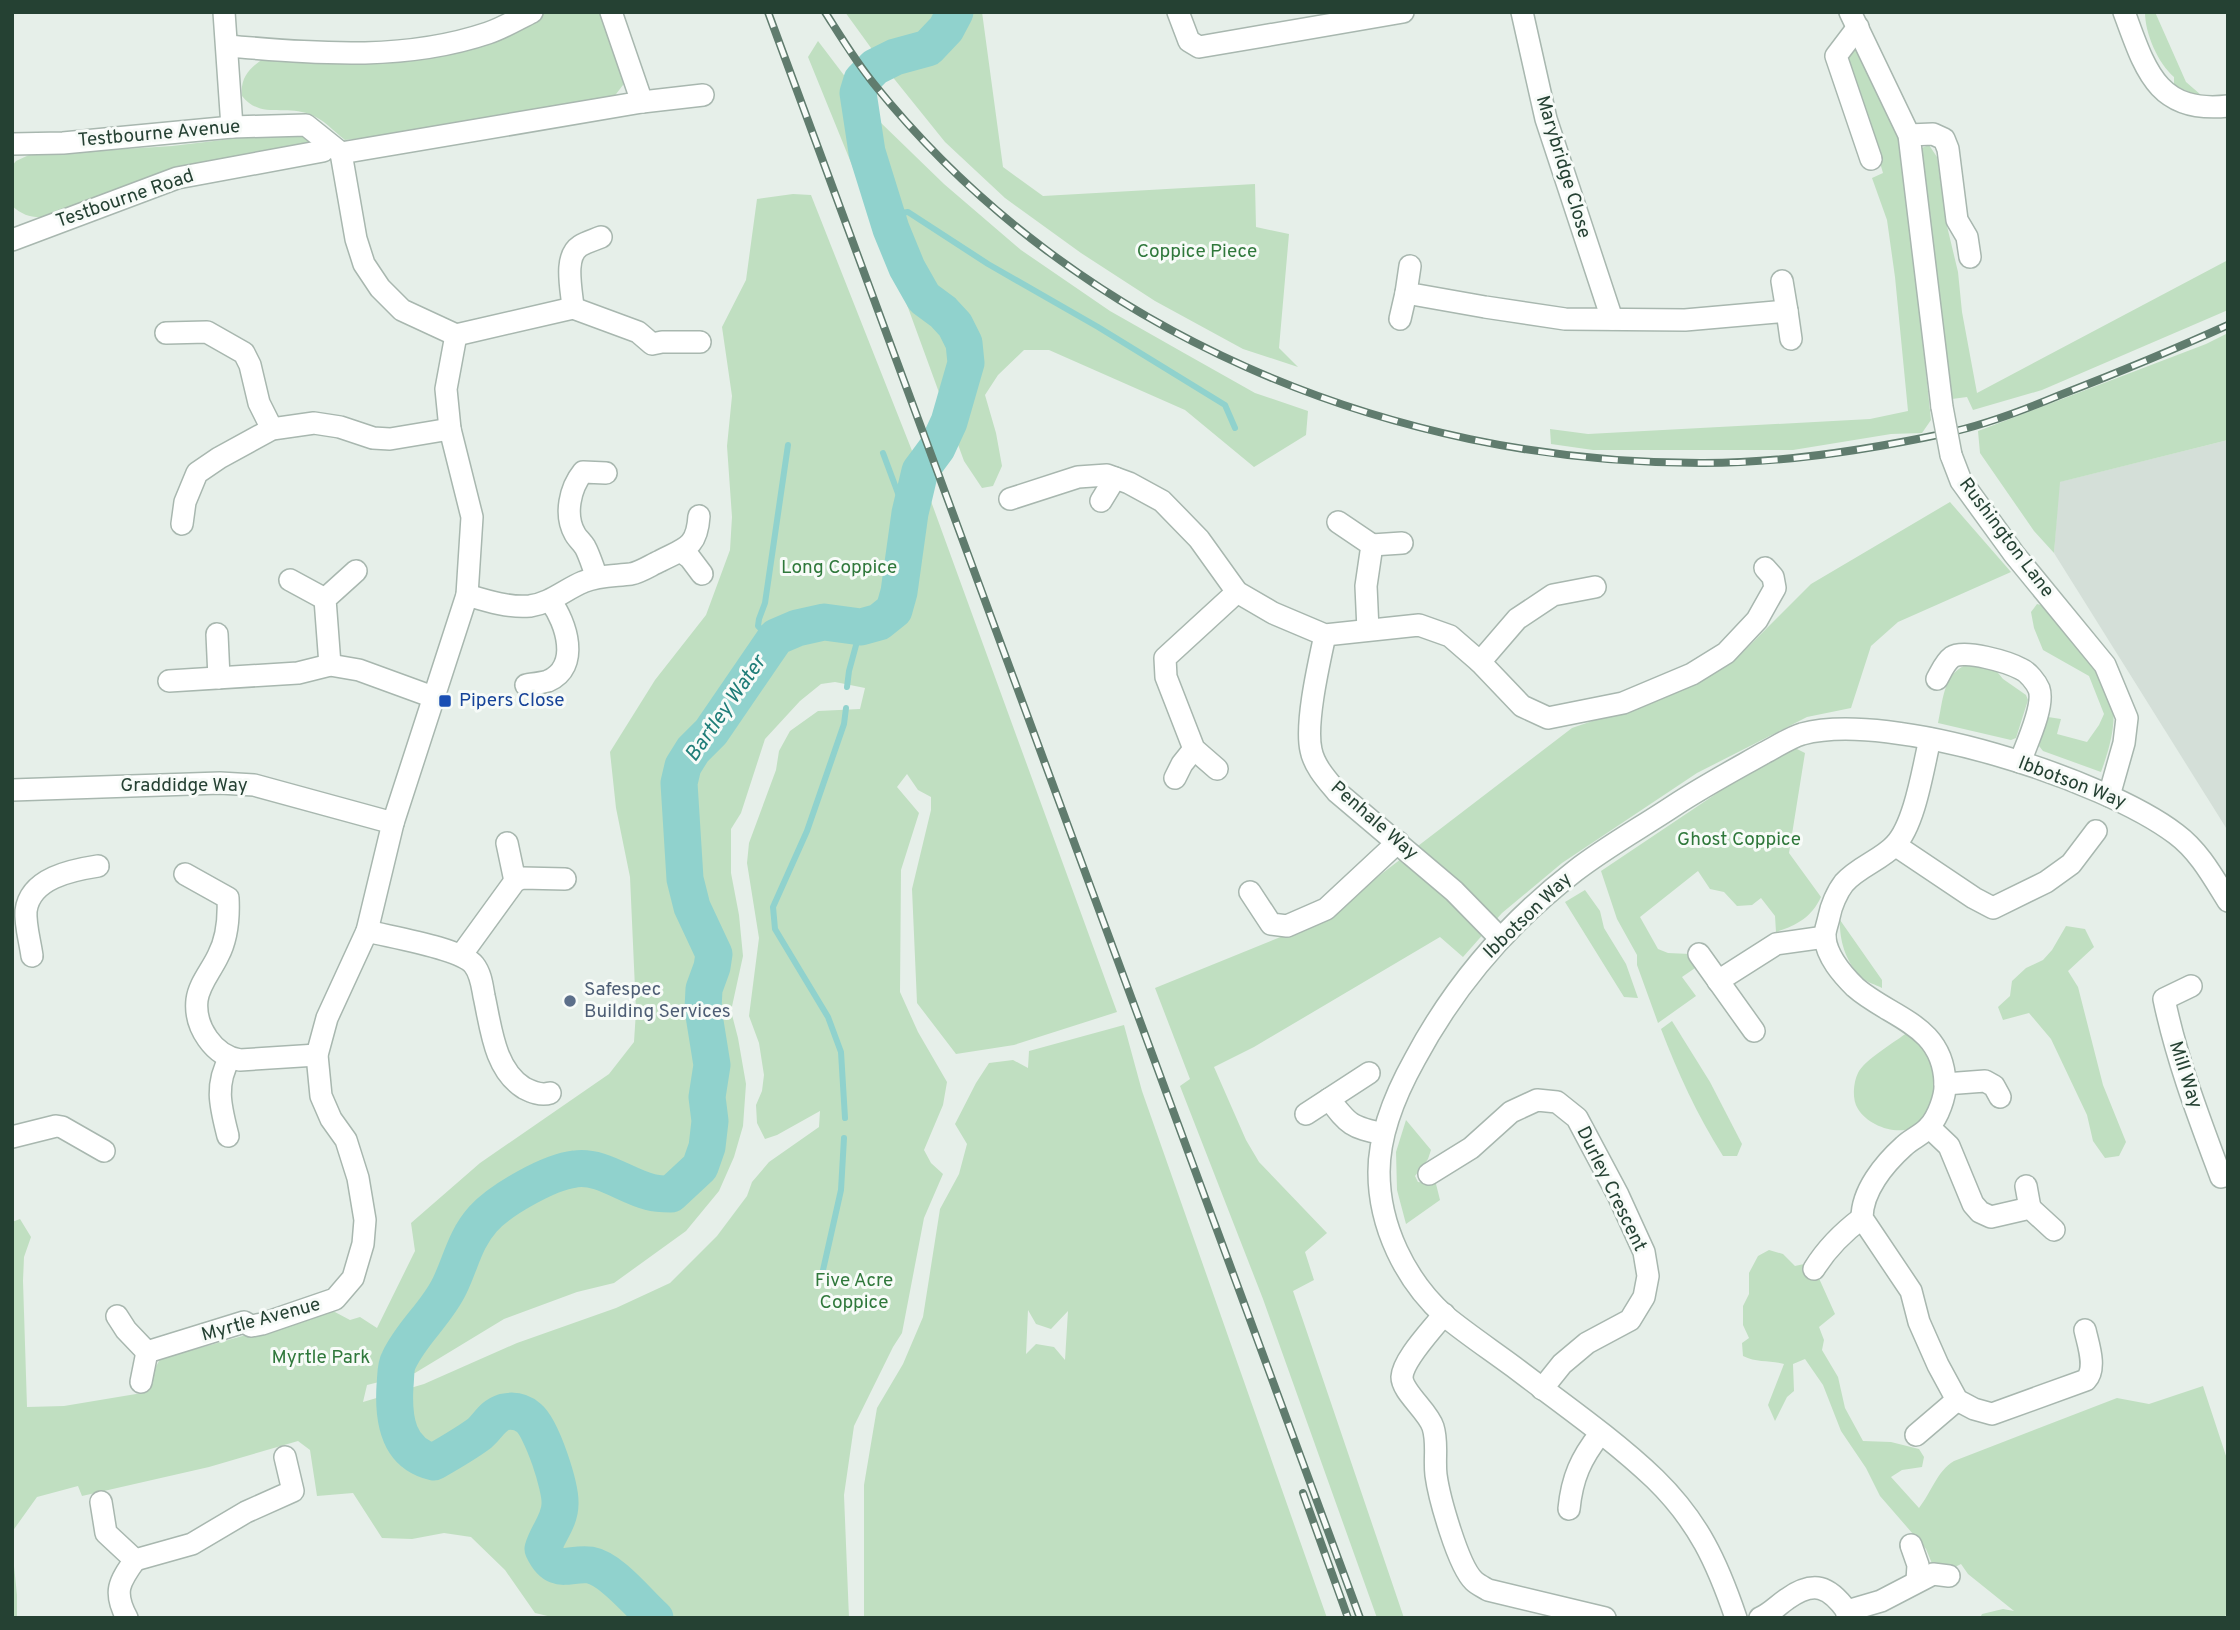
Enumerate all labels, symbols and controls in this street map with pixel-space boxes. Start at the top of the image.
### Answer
street label: Marybridge Close [1530,93,1596,241]
street label: Testbourne Avenue [77,115,241,153]
street label: Testbourne Road [53,164,197,234]
park label: Coppice Piece [1137,240,1257,264]
street label: Rushington Lane [1953,473,2059,603]
park label: Long Coppice [781,556,897,580]
water label: Bartley Water [679,649,774,767]
place label: Pipers Close [459,689,564,713]
marker: Pipers Close [437,693,453,709]
street label: Ibbotson Way [2015,751,2129,815]
street label: Graddidge Way [120,774,248,798]
street label: Penhale Way [1325,776,1423,866]
park label: Ghost Coppice [1677,828,1801,852]
street label: Ibbotson Way [1479,868,1577,964]
place label: Safespec Building Services [584,978,731,1024]
marker: Safespec Building Services [562,993,578,1009]
street label: Mill Way [2163,1038,2207,1112]
street label: Durley Crescent [1570,1123,1652,1255]
park label: Five Acre Coppice [815,1269,893,1315]
street label: Myrtle Avenue [199,1293,323,1347]
park label: Myrtle Park [272,1346,370,1370]

